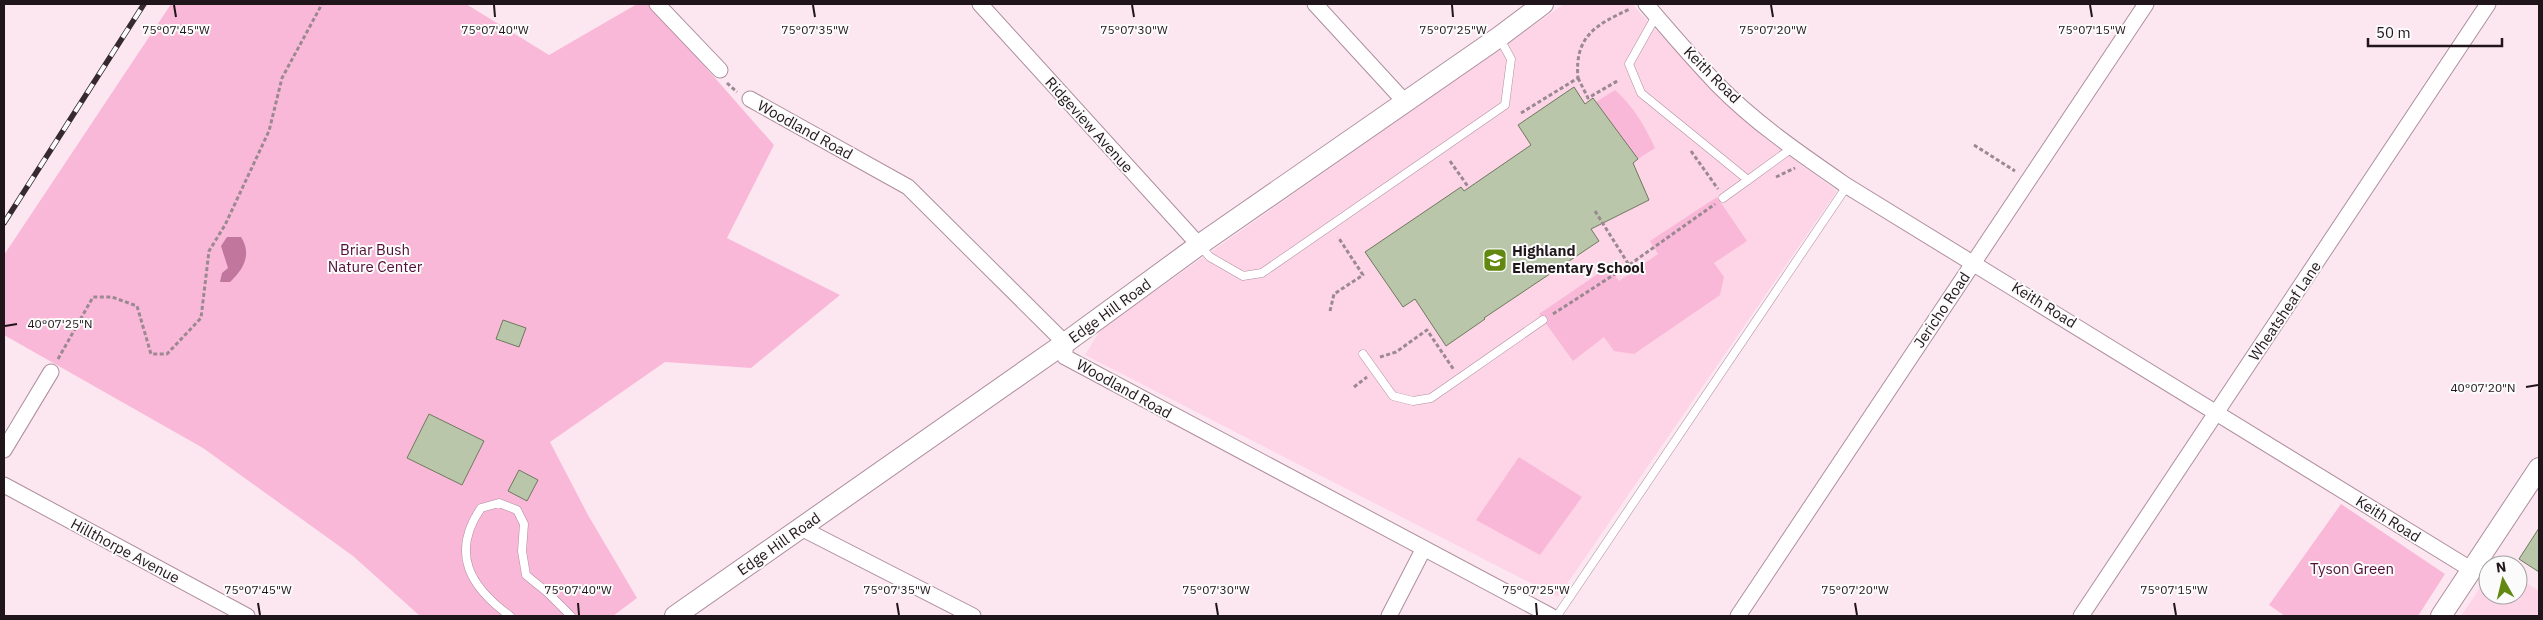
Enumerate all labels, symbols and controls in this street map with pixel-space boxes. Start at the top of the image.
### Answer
scale bar [2368,15,2502,47]
text: 75°07'45"W [142,22,210,37]
text: 75°07'40"W [461,22,529,37]
text: 75°07'35"W [781,22,849,37]
text: 75°07'30"W [1100,22,1168,37]
text: 75°07'25"W [1419,22,1487,37]
text: 75°07'20"W [1739,22,1807,37]
text: 75°07'15"W [2058,22,2126,37]
text: 50 m [2376,23,2411,42]
street label: Keith Road [1680,42,1745,107]
street label: Ridgeview Avenue [1041,73,1137,177]
street label: Woodland Road [754,96,856,164]
park label: Briar Bush Nature Center [328,240,423,276]
place label: Highland Elementary School [1512,241,1645,277]
school or university icon: Highland Elementary School [1482,247,1508,273]
street label: Wheatsheaf Lane [2244,257,2325,364]
street label: Jericho Road [1909,268,1974,351]
street label: Edge Hill Road [1065,274,1155,347]
street label: Keith Road [2008,277,2080,332]
text: 40°07'25"N [27,316,93,331]
street label: Woodland Road [1073,355,1175,423]
text: 40°07'20"N [2450,380,2516,395]
street label: Keith Road [2352,491,2424,546]
street label: Edge Hill Road [733,508,824,579]
street label: Hillthorpe Avenue [68,514,183,587]
north arrow [2478,555,2528,605]
text: N [2495,558,2507,577]
park label: Tyson Green [2310,559,2394,578]
text: 75°07'45"W [224,582,292,597]
text: 75°07'40"W [544,582,612,597]
text: 75°07'35"W [863,582,931,597]
text: 75°07'30"W [1182,582,1250,597]
text: 75°07'25"W [1502,582,1570,597]
text: 75°07'20"W [1821,582,1889,597]
text: 75°07'15"W [2140,582,2208,597]

